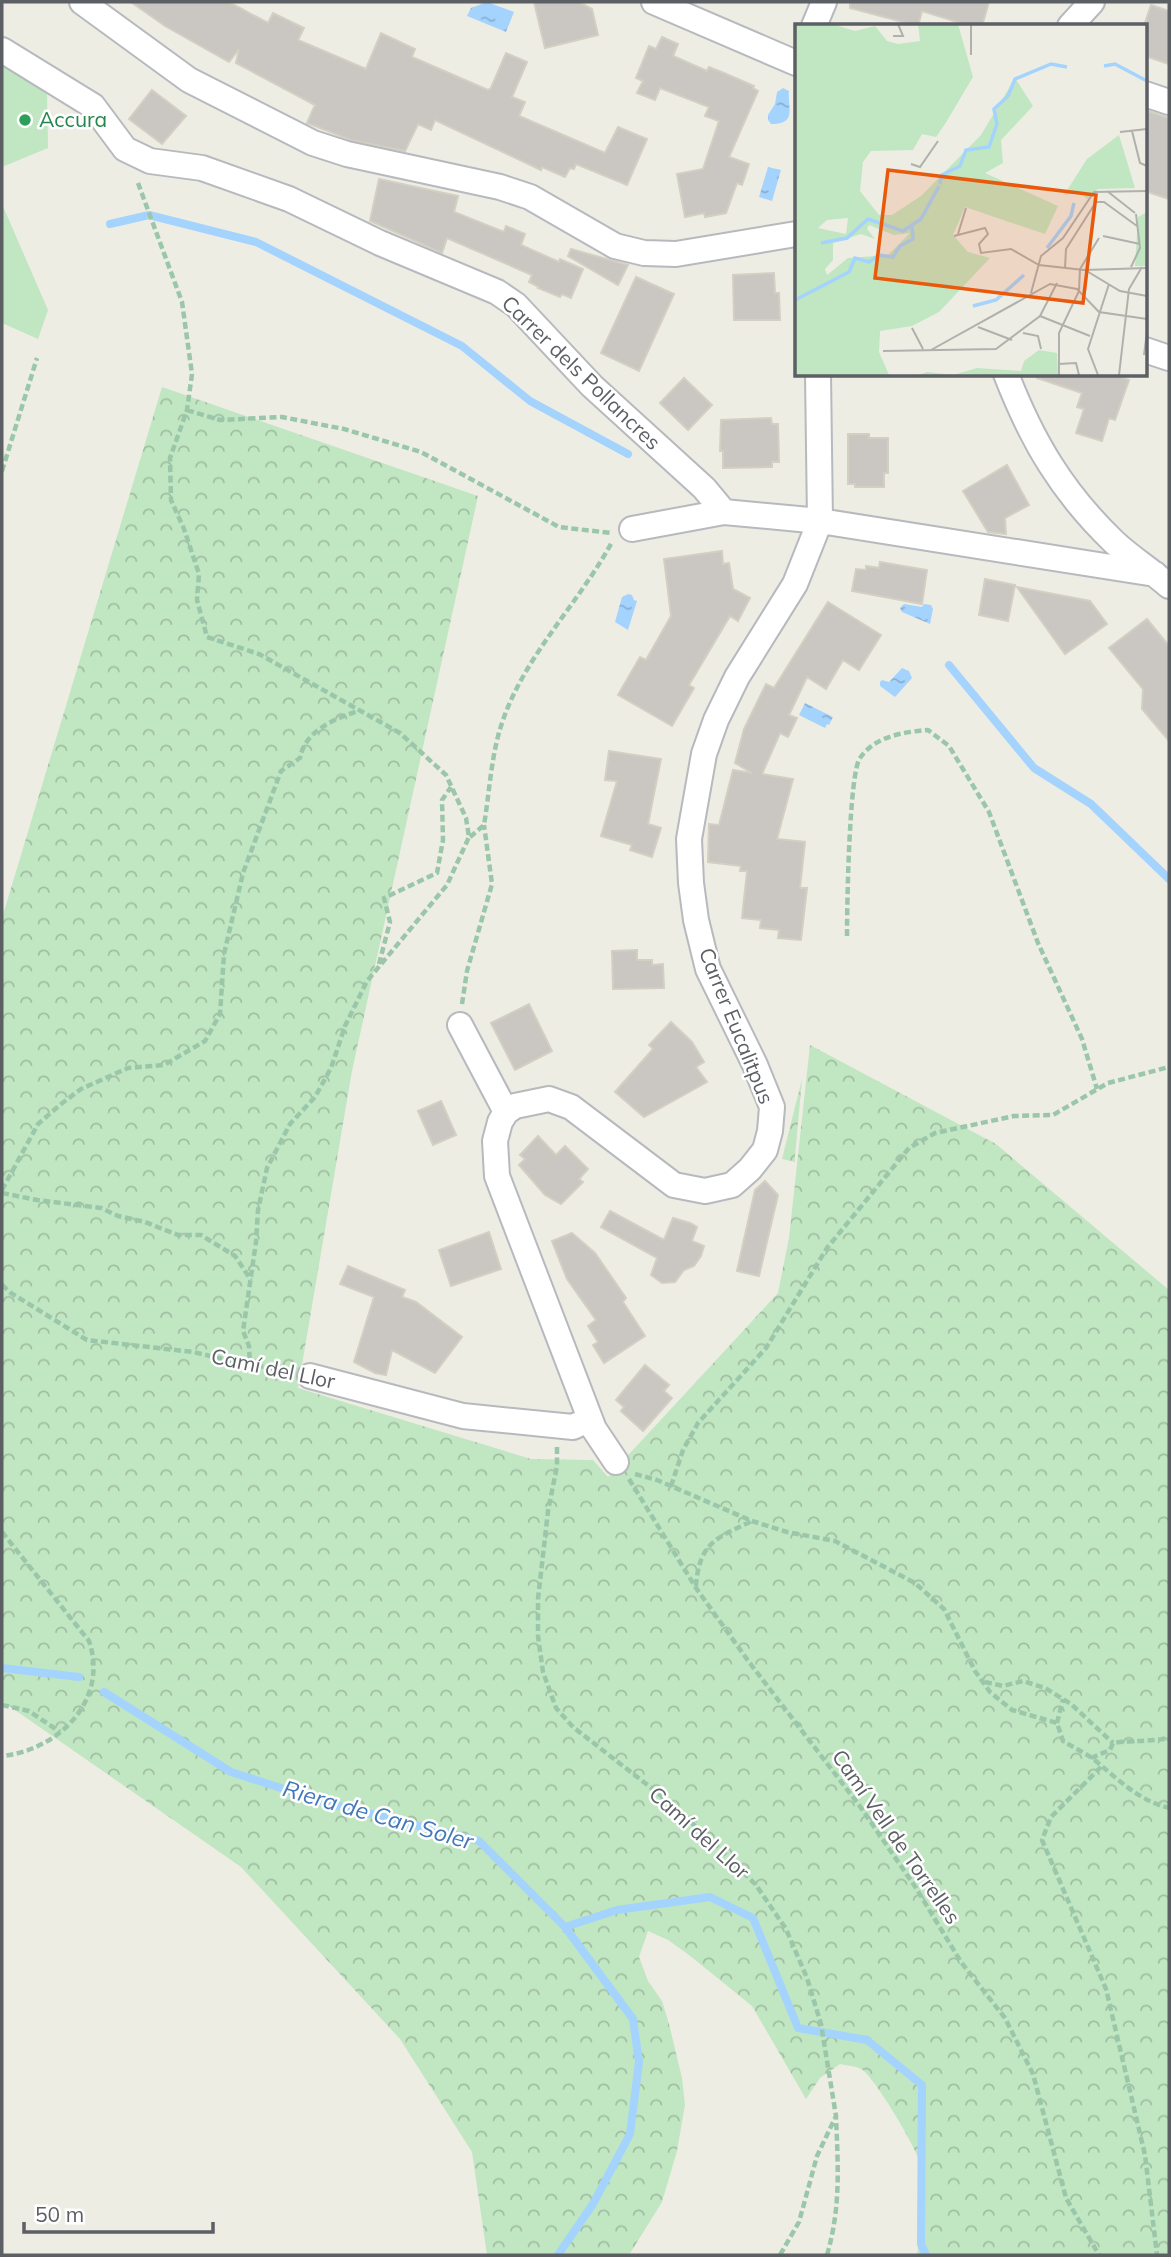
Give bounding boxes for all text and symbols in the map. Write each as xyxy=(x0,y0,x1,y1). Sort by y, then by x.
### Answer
inset map xyxy=(795,24,1146,376)
place label: Accura xyxy=(39,106,107,132)
marker: Accura xyxy=(17,112,33,128)
street label: Carrer dels Pollancres xyxy=(497,290,667,455)
street label: Carrer Eucalitpus xyxy=(694,944,780,1108)
street label: Camí del Llor xyxy=(209,1342,338,1394)
street label: Camí Vell de Torrelles xyxy=(827,1744,967,1929)
water label: Riera de Can Soler xyxy=(280,1773,478,1856)
street label: Camí del Llor xyxy=(644,1780,755,1884)
scale bar xyxy=(24,2190,214,2234)
text: 50 m xyxy=(35,2201,84,2227)

